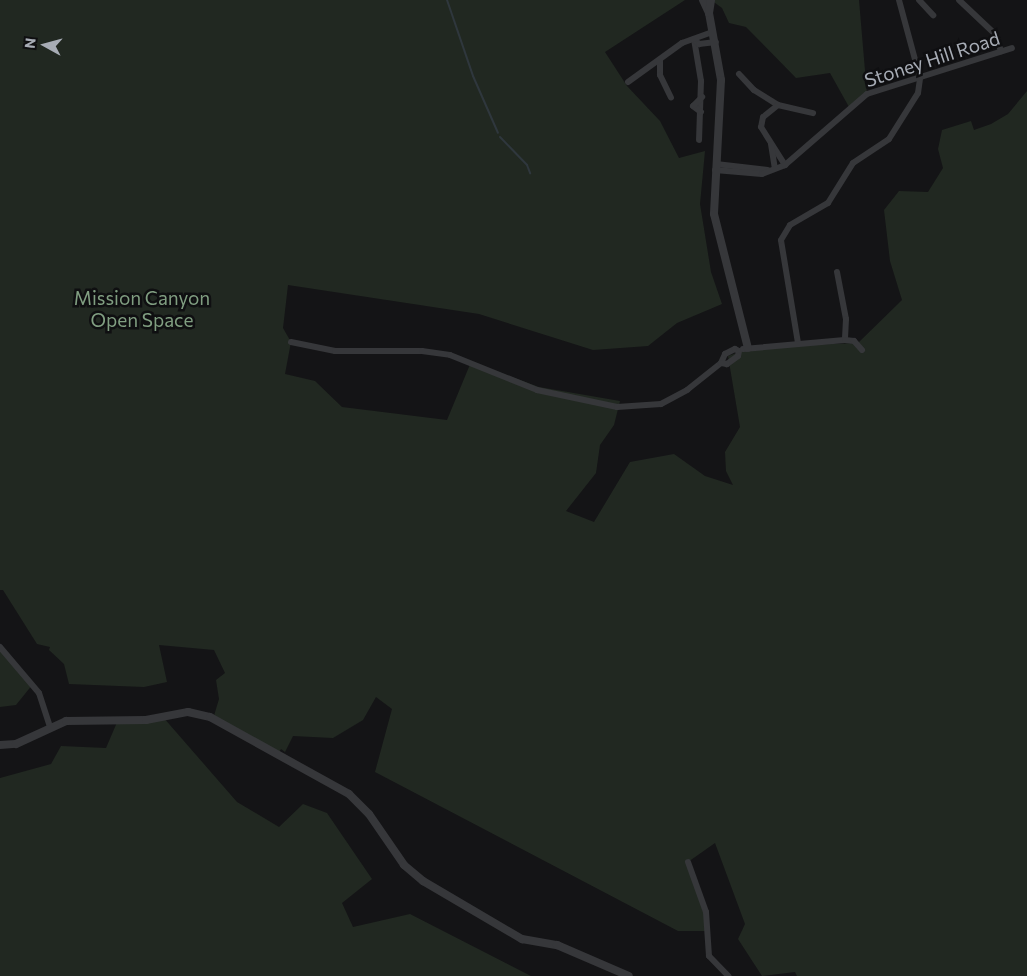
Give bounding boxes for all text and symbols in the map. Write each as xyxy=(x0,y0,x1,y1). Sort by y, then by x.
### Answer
north arrow xyxy=(20,20,70,70)
street label: Stoney Hill Road xyxy=(861,26,1003,92)
text: N xyxy=(21,37,39,49)
park label: Mission Canyon Open Space xyxy=(74,287,210,331)

